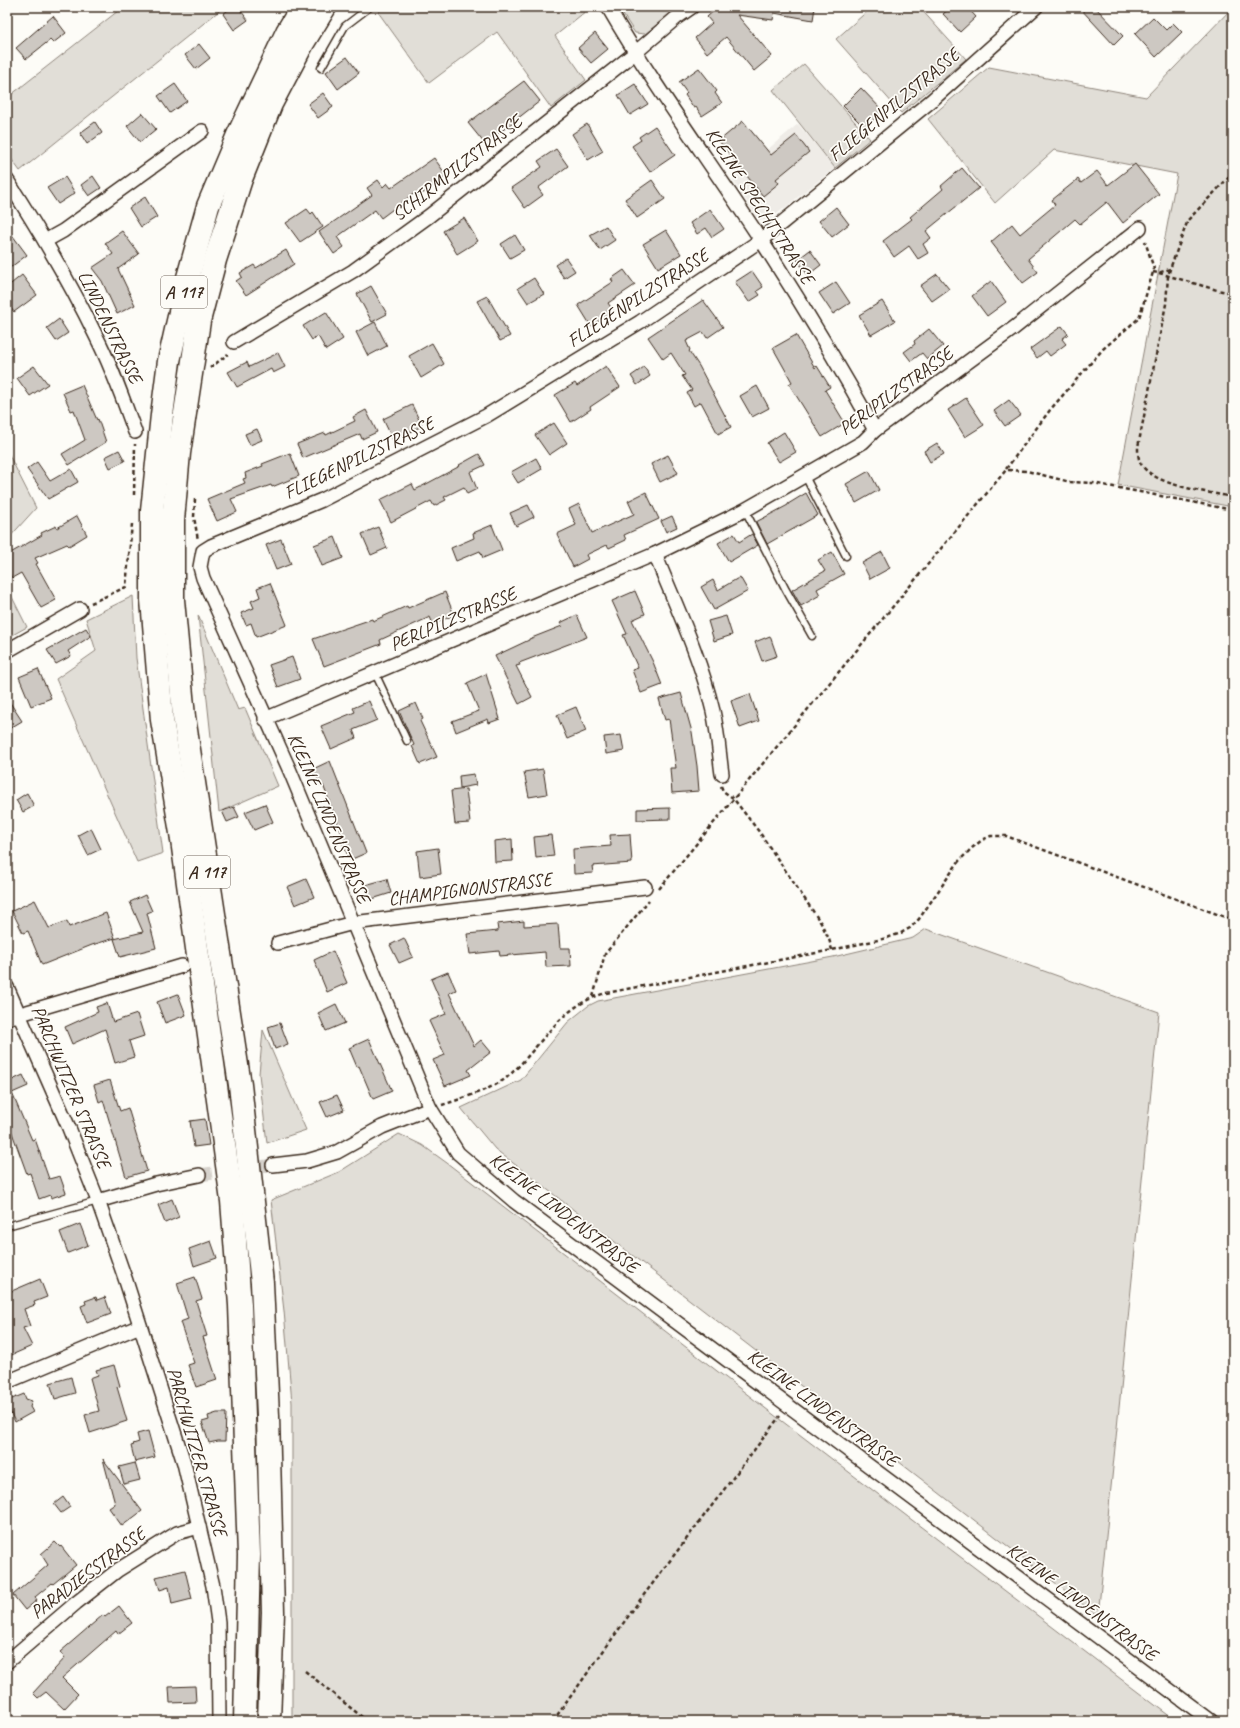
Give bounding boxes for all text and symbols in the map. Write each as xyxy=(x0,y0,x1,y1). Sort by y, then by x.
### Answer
street label: FLIEGENPILZSTRASSE xyxy=(823,41,967,167)
street label: SCHIRMPILZSTRASSE xyxy=(387,108,529,226)
street label: KLEINE SPECHTSTRASSE xyxy=(700,123,821,291)
street label: FLIEGENPILZSTRASSE xyxy=(563,242,716,353)
street label: LINDENSTRASSE xyxy=(72,267,149,390)
road number: A 117 xyxy=(161,276,207,308)
street label: PERLPILZSTRASSE xyxy=(834,340,960,440)
street label: FLIEGENPILZSTRASSE xyxy=(280,410,440,505)
street label: PERLPILZSTRASSE xyxy=(386,580,523,656)
street label: KLEINE LINDENSTRASSE xyxy=(282,729,377,909)
road number: A 117 xyxy=(184,856,230,888)
street label: CHAMPIGNONSTRASSE xyxy=(387,867,556,911)
street label: PARCHWITZER STRASSE xyxy=(26,1002,117,1174)
street label: KLEINE LINDENSTRASSE xyxy=(485,1147,646,1280)
street label: KLEINE LINDENSTRASSE xyxy=(743,1344,905,1474)
street label: PARCHWITZER STRASSE xyxy=(161,1365,233,1542)
street label: PARADIESSTRASSE xyxy=(26,1520,152,1624)
street label: KLEINE LINDENSTRASSE xyxy=(1002,1538,1164,1668)

